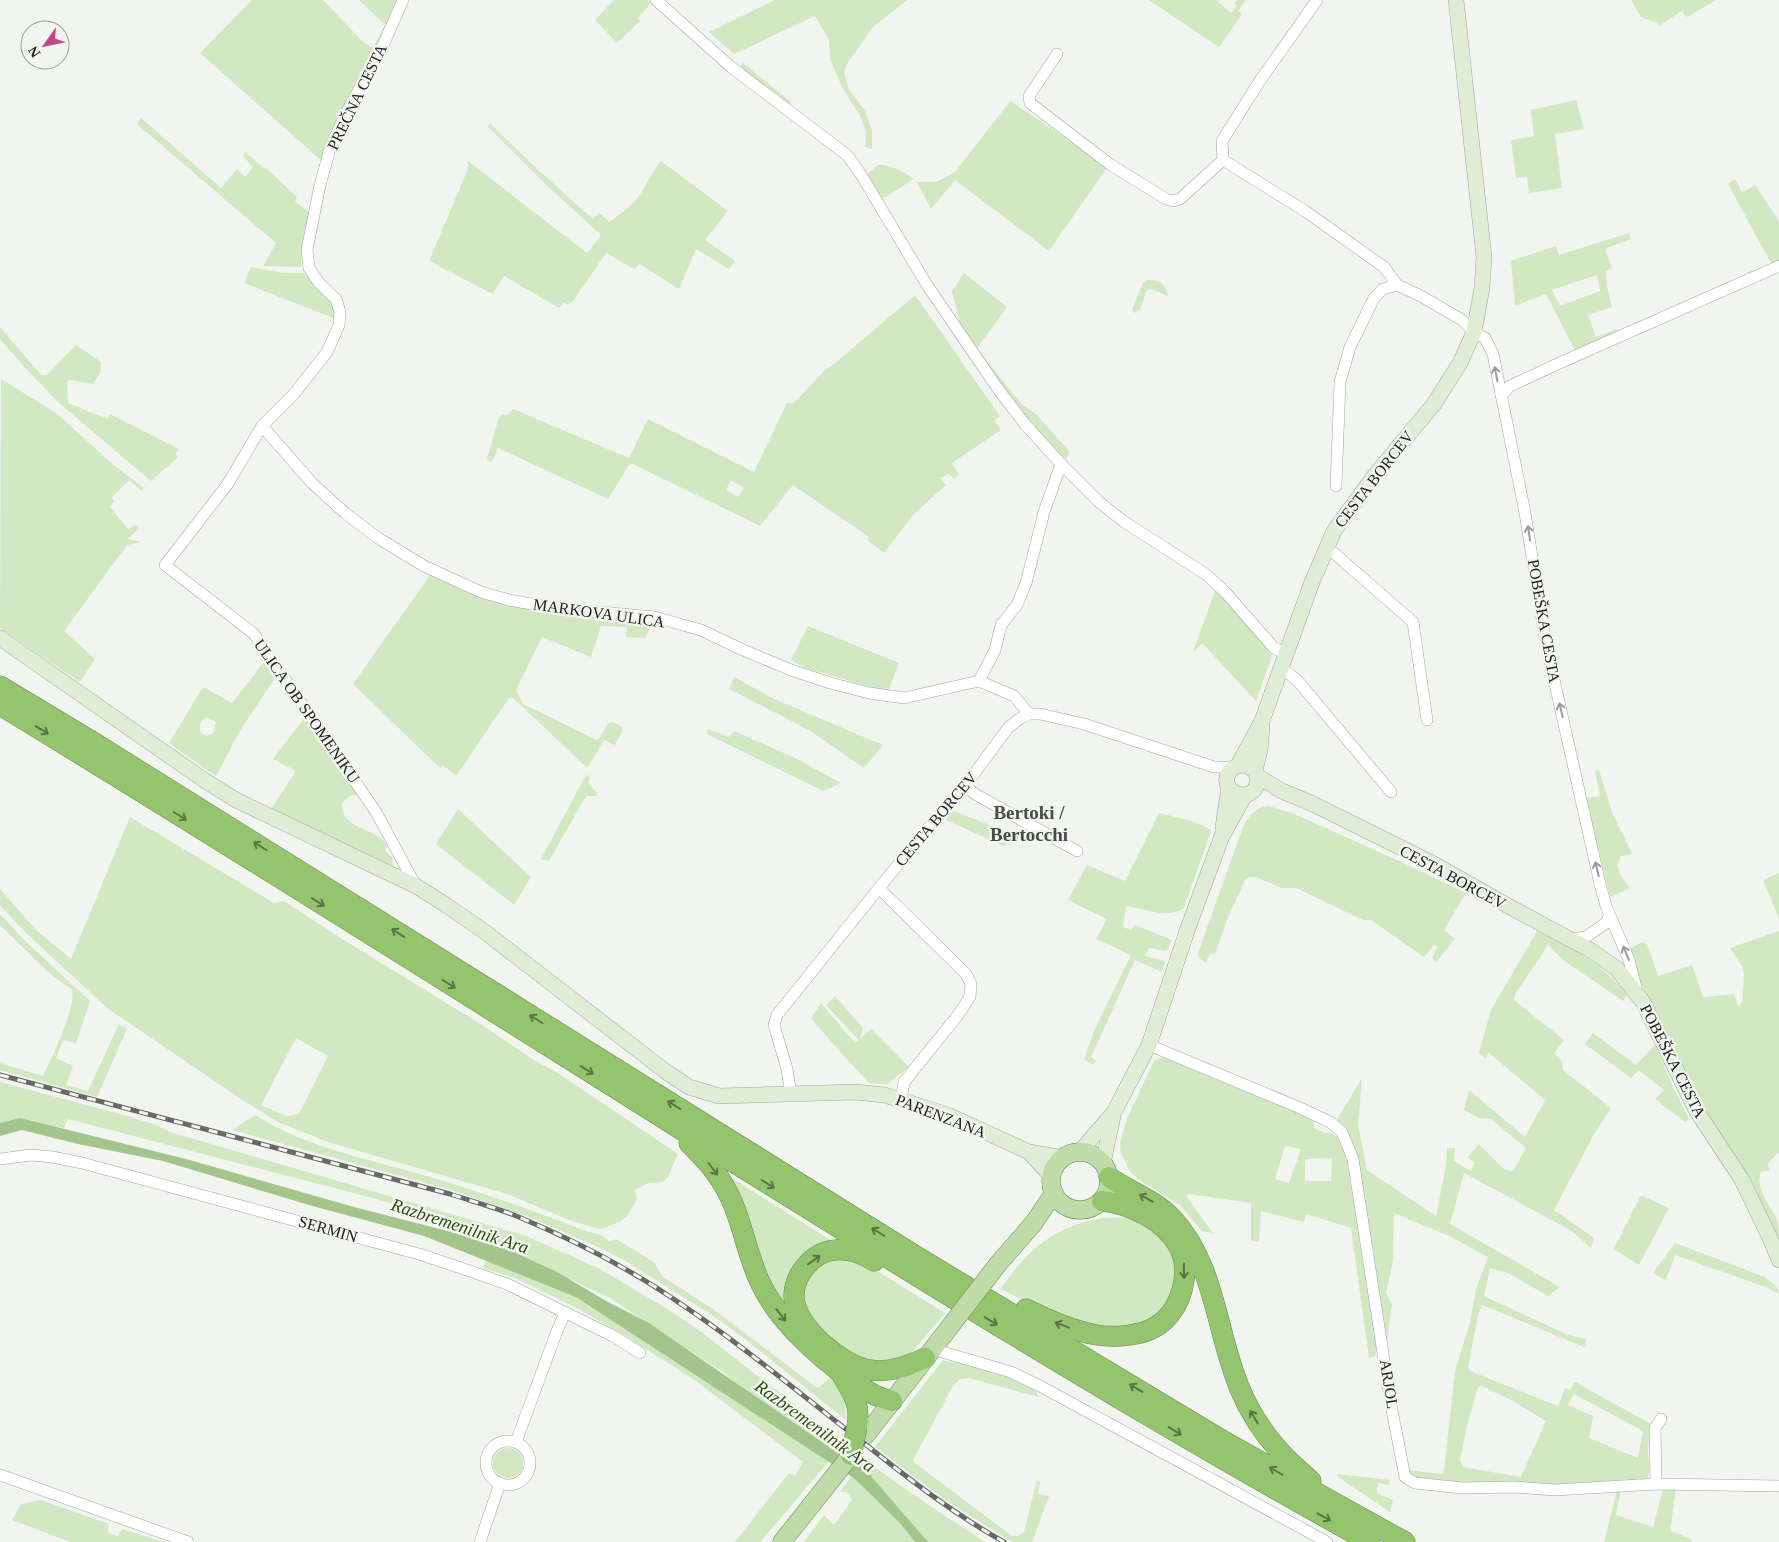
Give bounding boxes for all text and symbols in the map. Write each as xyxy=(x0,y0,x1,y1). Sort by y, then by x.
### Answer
north arrow xyxy=(20,20,70,70)
street label: PREČNA CESTA xyxy=(323,40,390,153)
text: N xyxy=(25,43,44,60)
one-way arrow xyxy=(1491,366,1501,382)
street label: CESTA BORCEV xyxy=(1331,427,1417,530)
one-way arrow xyxy=(1523,526,1533,542)
street label: POBEŠKA CESTA xyxy=(1525,558,1564,685)
street label: MARKOVA ULICA xyxy=(532,595,666,631)
street label: ULICA OB SPOMENIKU xyxy=(251,636,363,787)
one-way arrow xyxy=(1556,703,1565,719)
one-way arrow xyxy=(34,726,48,736)
street label: CESTA BORCEV xyxy=(892,768,981,869)
district label: Bertoki / Bertocchi xyxy=(990,802,1068,845)
one-way arrow xyxy=(172,811,186,821)
one-way arrow xyxy=(254,841,268,851)
street label: CESTA BORCEV xyxy=(1397,842,1509,912)
one-way arrow xyxy=(1591,861,1601,877)
one-way arrow xyxy=(310,897,324,907)
one-way arrow xyxy=(391,928,405,938)
one-way arrow xyxy=(1621,946,1630,961)
one-way arrow xyxy=(441,979,455,989)
street label: POBEŠKA CESTA xyxy=(1637,1001,1710,1121)
one-way arrow xyxy=(529,1014,543,1024)
one-way arrow xyxy=(579,1065,593,1075)
street label: PARENZANA xyxy=(893,1091,989,1141)
one-way arrow xyxy=(667,1100,681,1110)
one-way arrow xyxy=(707,1162,718,1175)
one-way arrow xyxy=(761,1179,775,1189)
one-way arrow xyxy=(1139,1192,1154,1202)
water label: Razbremenilnik Ara xyxy=(388,1194,531,1258)
street label: SERMIN xyxy=(297,1212,360,1246)
one-way arrow xyxy=(871,1227,885,1237)
one-way arrow xyxy=(807,1255,821,1265)
one-way arrow xyxy=(1179,1263,1189,1279)
one-way arrow xyxy=(775,1309,786,1322)
one-way arrow xyxy=(983,1317,997,1327)
one-way arrow xyxy=(1054,1320,1070,1329)
street label: ARJOL xyxy=(1377,1358,1401,1410)
water label: Razbremenilnik Ara xyxy=(750,1375,879,1476)
one-way arrow xyxy=(1130,1383,1144,1393)
one-way arrow xyxy=(1248,1410,1258,1424)
one-way arrow xyxy=(1168,1426,1183,1436)
one-way arrow xyxy=(1270,1465,1284,1475)
one-way arrow xyxy=(1316,1513,1331,1522)

